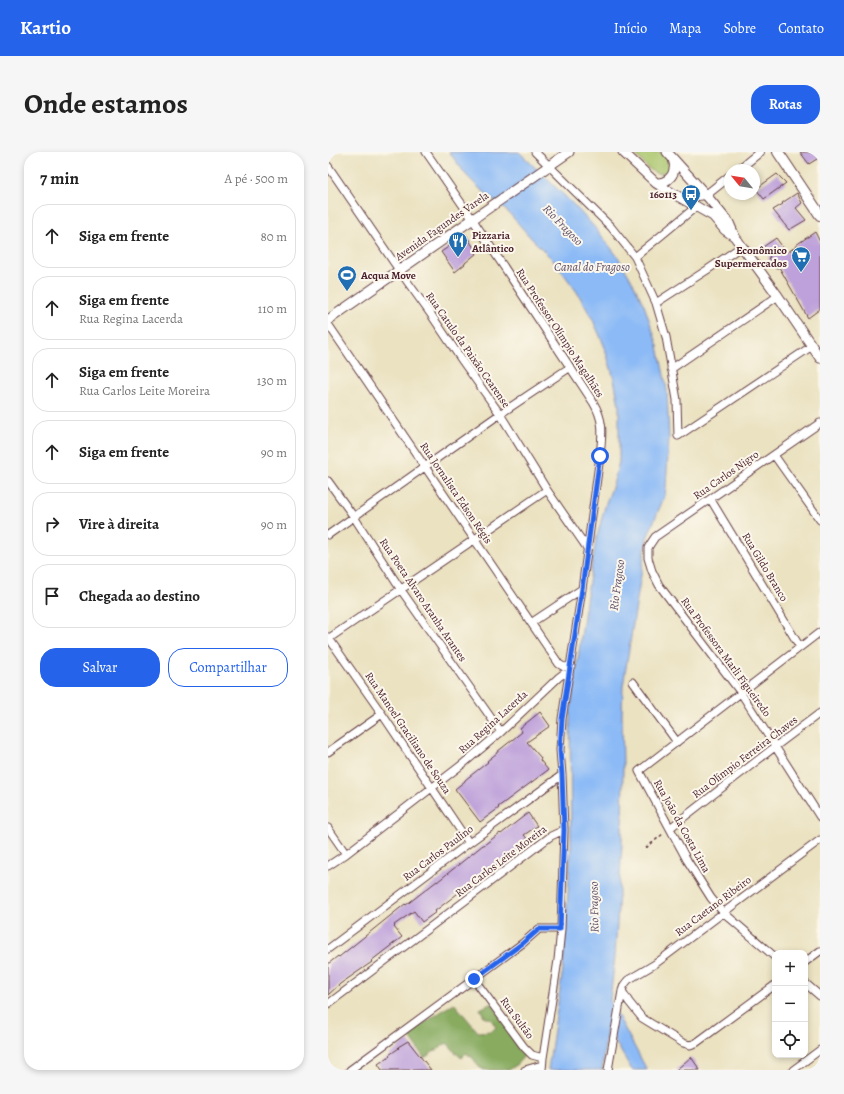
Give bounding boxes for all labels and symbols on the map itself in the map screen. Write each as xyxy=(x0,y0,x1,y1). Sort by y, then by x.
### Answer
north arrow xyxy=(724,164,760,200)
bus stop icon: 160113 xyxy=(680,183,702,211)
street label: Avenida Fagundes Varela xyxy=(391,187,493,265)
place label: 160113 xyxy=(650,187,677,202)
water label: Rio Fragoso xyxy=(539,201,587,249)
place label: Pizzaria Atlântico xyxy=(471,228,514,256)
restaurant icon: Pizzaria Atlântico xyxy=(447,230,469,258)
place label: Econômico Supermercados xyxy=(715,243,788,271)
supermarket icon: Econômico Supermercados xyxy=(790,245,812,273)
water label: Canal do Fragoso xyxy=(554,259,630,275)
sports icon: Acqua Move xyxy=(336,264,358,292)
street label: Rua Professor Olímpio Magalhães xyxy=(513,265,607,401)
place label: Acqua Move xyxy=(360,268,416,283)
street label: Rua Catulo da Paixão Cearense xyxy=(422,289,514,411)
street label: Rua Jornalista Edson Régis xyxy=(416,439,496,547)
route start xyxy=(591,447,609,465)
street label: Rua Carlos Nigro xyxy=(690,447,762,503)
street label: Rua Gildo Branco xyxy=(739,530,792,605)
street label: Rua Poeta Alvaro Aranha Arantes xyxy=(376,535,470,665)
water label: Rio Fragoso xyxy=(606,558,629,612)
street label: Rua Professora Marli Figueiredo xyxy=(678,594,775,720)
street label: Rua Manoel Graciliano de Souza xyxy=(361,669,455,798)
street label: Rua Regina Lacerda xyxy=(455,686,531,757)
street label: Rua Olímpio Ferreira Chaves xyxy=(689,712,801,802)
street label: Rua João da Costa Lima xyxy=(650,777,714,876)
street label: Rua Carlos Paulino xyxy=(400,821,477,885)
street label: Rua Carlos Leite Moreira xyxy=(452,821,550,900)
street label: Rua Caetano Ribeiro xyxy=(672,872,755,940)
water label: Rio Fragoso xyxy=(586,881,602,933)
route end xyxy=(465,970,483,988)
street label: Rua Sultão xyxy=(497,994,538,1042)

